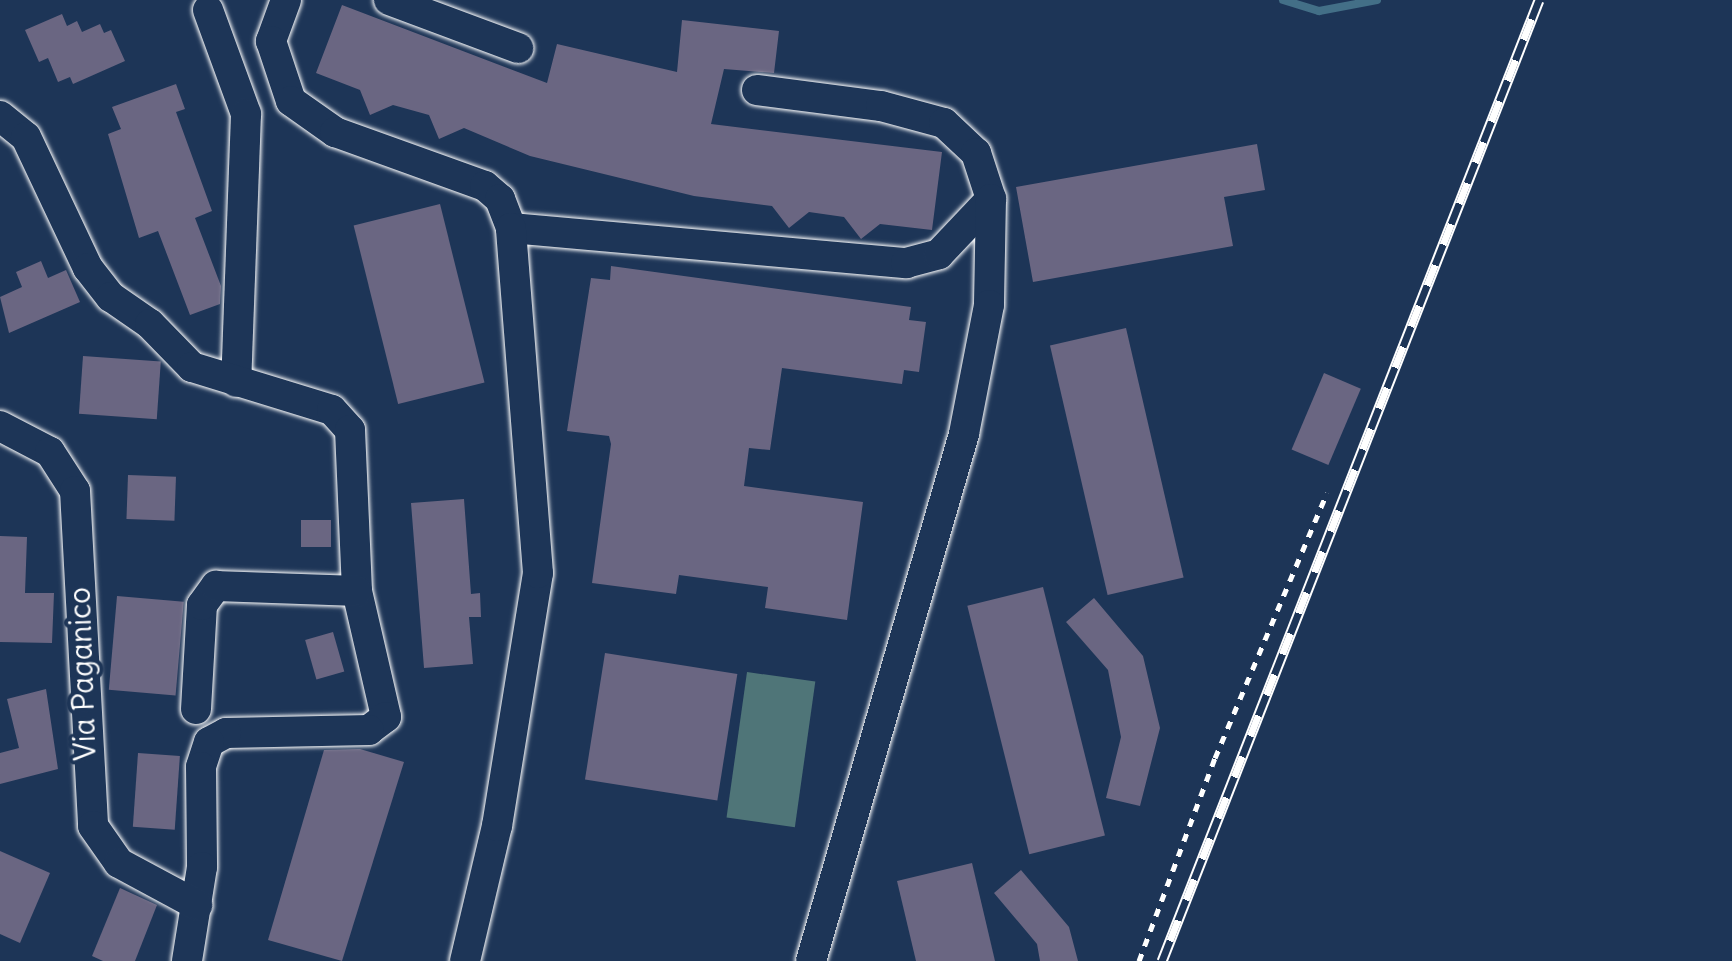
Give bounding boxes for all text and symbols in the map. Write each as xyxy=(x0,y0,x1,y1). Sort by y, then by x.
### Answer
street label: Via Paganico xyxy=(61,586,103,762)

